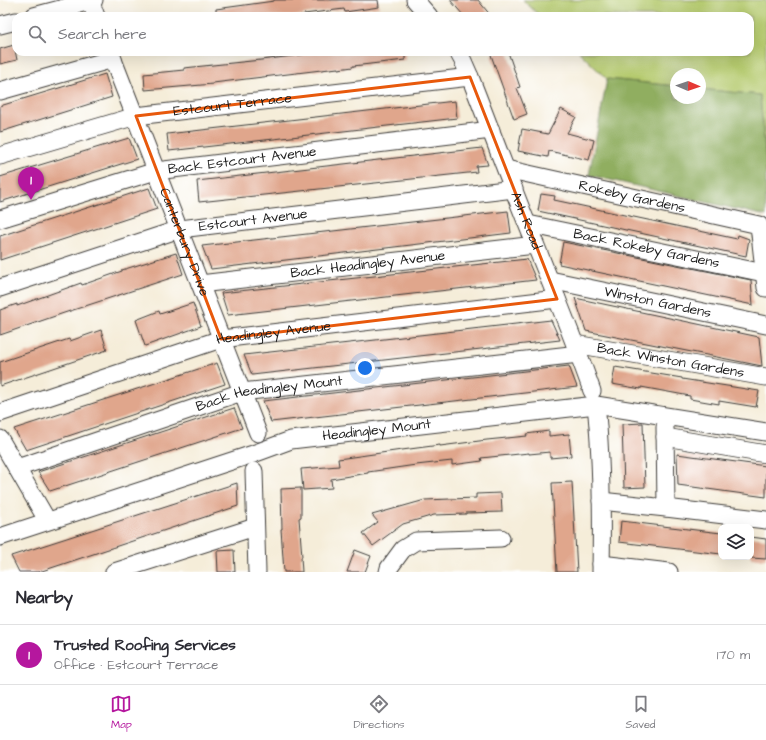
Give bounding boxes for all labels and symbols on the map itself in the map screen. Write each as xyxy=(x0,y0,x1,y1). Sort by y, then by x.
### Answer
north arrow xyxy=(670,68,706,104)
street label: Estcourt Terrace xyxy=(172,88,293,122)
street label: Back Estcourt Avenue xyxy=(167,141,318,179)
pin: 1 xyxy=(18,167,44,200)
street label: Rokeby Gardens xyxy=(577,175,687,218)
street label: Canterbury Drive xyxy=(154,185,214,300)
street label: Ash Road xyxy=(505,189,546,253)
street label: Estcourt Avenue xyxy=(198,204,309,237)
street label: Back Rokeby Gardens xyxy=(572,224,721,274)
street label: Back Headingley Avenue xyxy=(290,245,447,283)
street label: Winston Gardens xyxy=(602,282,713,323)
street label: Headingley Avenue xyxy=(213,316,332,350)
street label: Back Winston Gardens xyxy=(595,338,746,383)
your location xyxy=(355,358,375,378)
street label: Back Headingley Mount xyxy=(193,371,344,417)
street label: Headingley Mount xyxy=(321,414,432,446)

